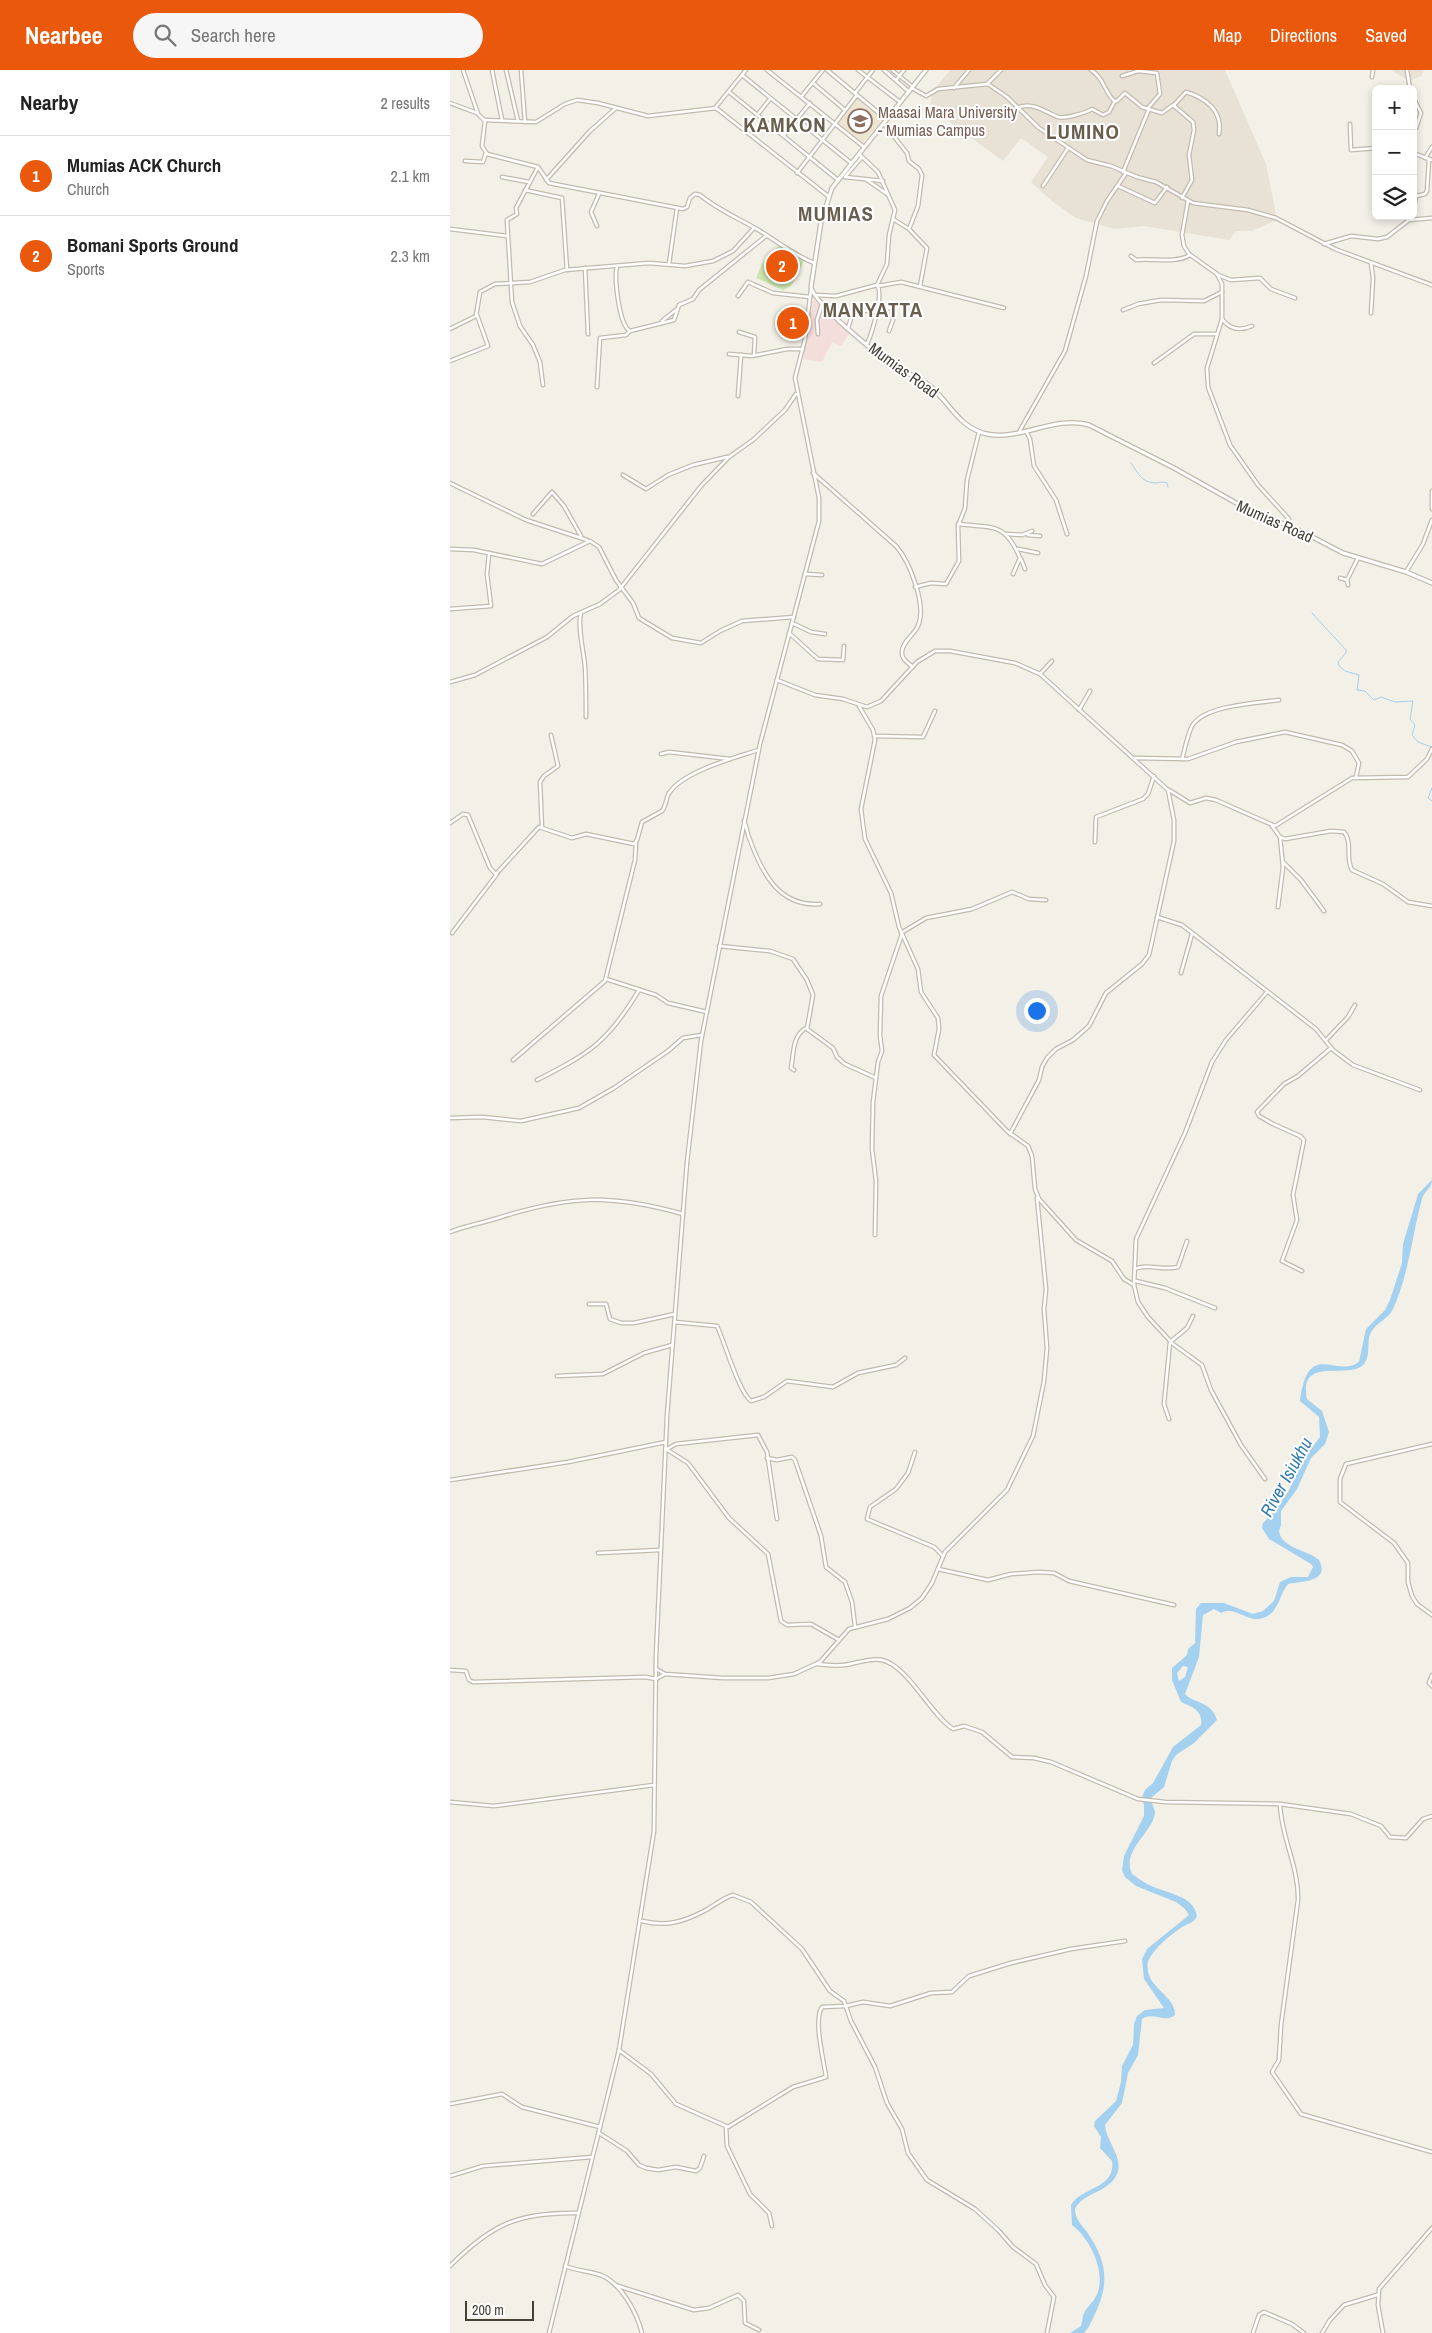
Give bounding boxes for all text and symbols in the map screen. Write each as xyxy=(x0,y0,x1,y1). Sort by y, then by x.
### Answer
search box xyxy=(133,13,483,58)
text: Nearbee xyxy=(25,19,103,51)
icon: search xyxy=(151,21,179,49)
text: Search here xyxy=(191,22,276,48)
text: Map xyxy=(1213,23,1242,48)
text: Directions xyxy=(1270,23,1337,48)
text: Saved xyxy=(1365,23,1407,48)
map controls xyxy=(1372,85,1417,220)
button: + xyxy=(1372,85,1417,130)
text: Nearby xyxy=(20,88,78,117)
text: 2 results xyxy=(380,92,430,114)
place label: Maasai Mara University - Mumias Campus xyxy=(878,101,1018,141)
school or university icon: Maasai Mara University - Mumias Campus xyxy=(847,108,873,134)
district label: KAMKON xyxy=(743,110,827,139)
district label: LUMINO xyxy=(1046,117,1120,146)
button: − xyxy=(1372,130,1417,175)
text: Mumias ACK Church xyxy=(67,152,221,178)
text: 1 xyxy=(32,165,40,187)
text: 2.1 km xyxy=(391,165,430,187)
button: layers xyxy=(1372,175,1417,220)
text: Church xyxy=(67,178,109,200)
district label: MUMIAS xyxy=(798,199,874,228)
text: Bomani Sports Ground xyxy=(67,232,238,258)
text: 2 xyxy=(32,245,40,267)
text: 2.3 km xyxy=(391,245,430,267)
pin: 2 xyxy=(766,247,798,285)
text: Sports xyxy=(67,258,105,280)
district label: MANYATTA xyxy=(823,295,923,324)
pin: 1 xyxy=(777,304,809,342)
street label: Mumias Road xyxy=(864,337,944,403)
street label: Mumias Road xyxy=(1233,494,1317,548)
your location xyxy=(1024,998,1050,1024)
water label: River Isiukhu xyxy=(1254,1433,1318,1521)
scale bar xyxy=(465,2298,534,2321)
text: 200 m xyxy=(472,2301,504,2319)

